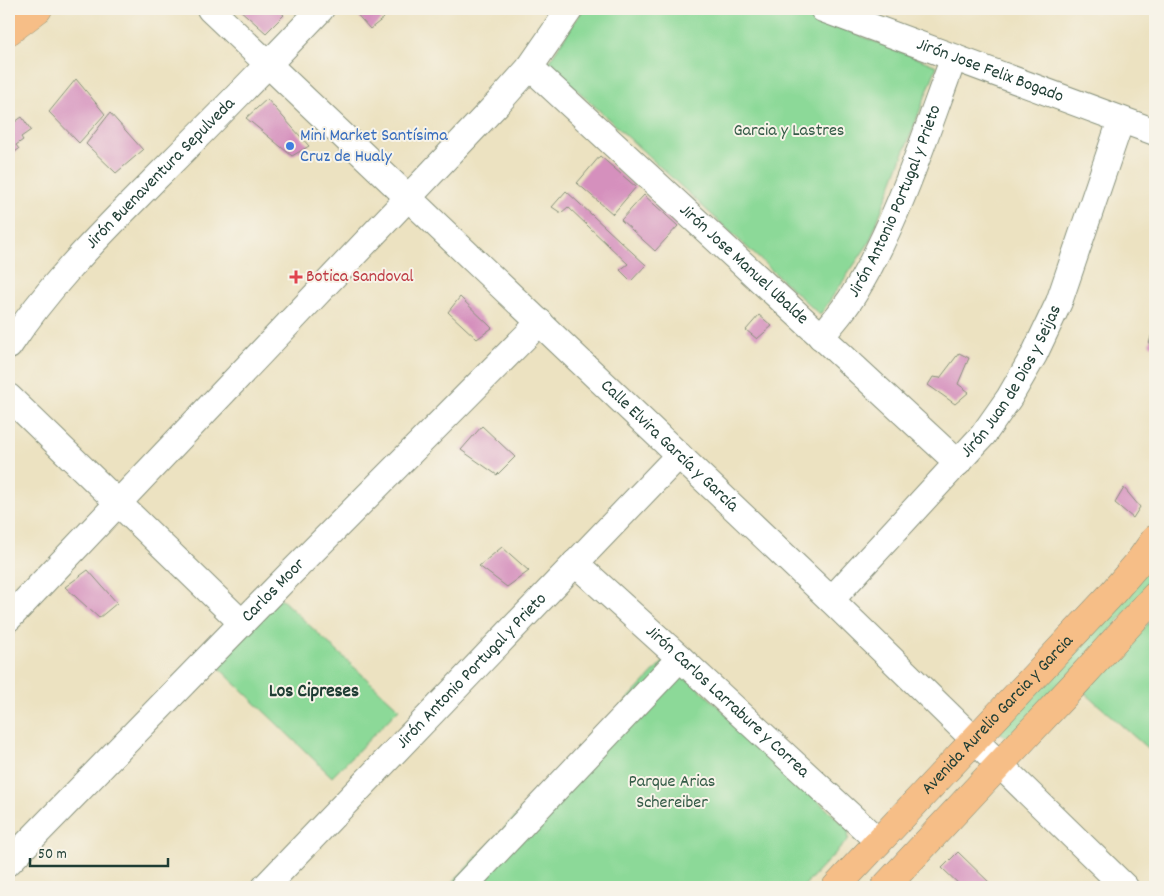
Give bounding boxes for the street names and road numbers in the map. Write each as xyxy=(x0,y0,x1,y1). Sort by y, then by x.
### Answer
street label: Jirón Jose Felix Bogado xyxy=(913,32,1067,109)
street label: Jirón Buenaventura Sepulveda xyxy=(80,92,242,255)
street label: Jirón Antonio Portugal y Prieto xyxy=(842,102,948,302)
street label: Jirón Jose Manuel Ubalde xyxy=(673,198,814,331)
street label: Jirón Juan de Dios y Seijas xyxy=(955,301,1068,464)
street label: Calle Elvira García y García xyxy=(595,374,744,518)
street label: Carlos Moor xyxy=(236,553,311,629)
street label: Jirón Antonio Portugal y Prieto xyxy=(391,587,553,755)
street label: Jirón Carlos Larrabure y Correa xyxy=(640,620,815,784)
street label: Avenida Aurelio Garcia y Garcia xyxy=(916,629,1080,801)

